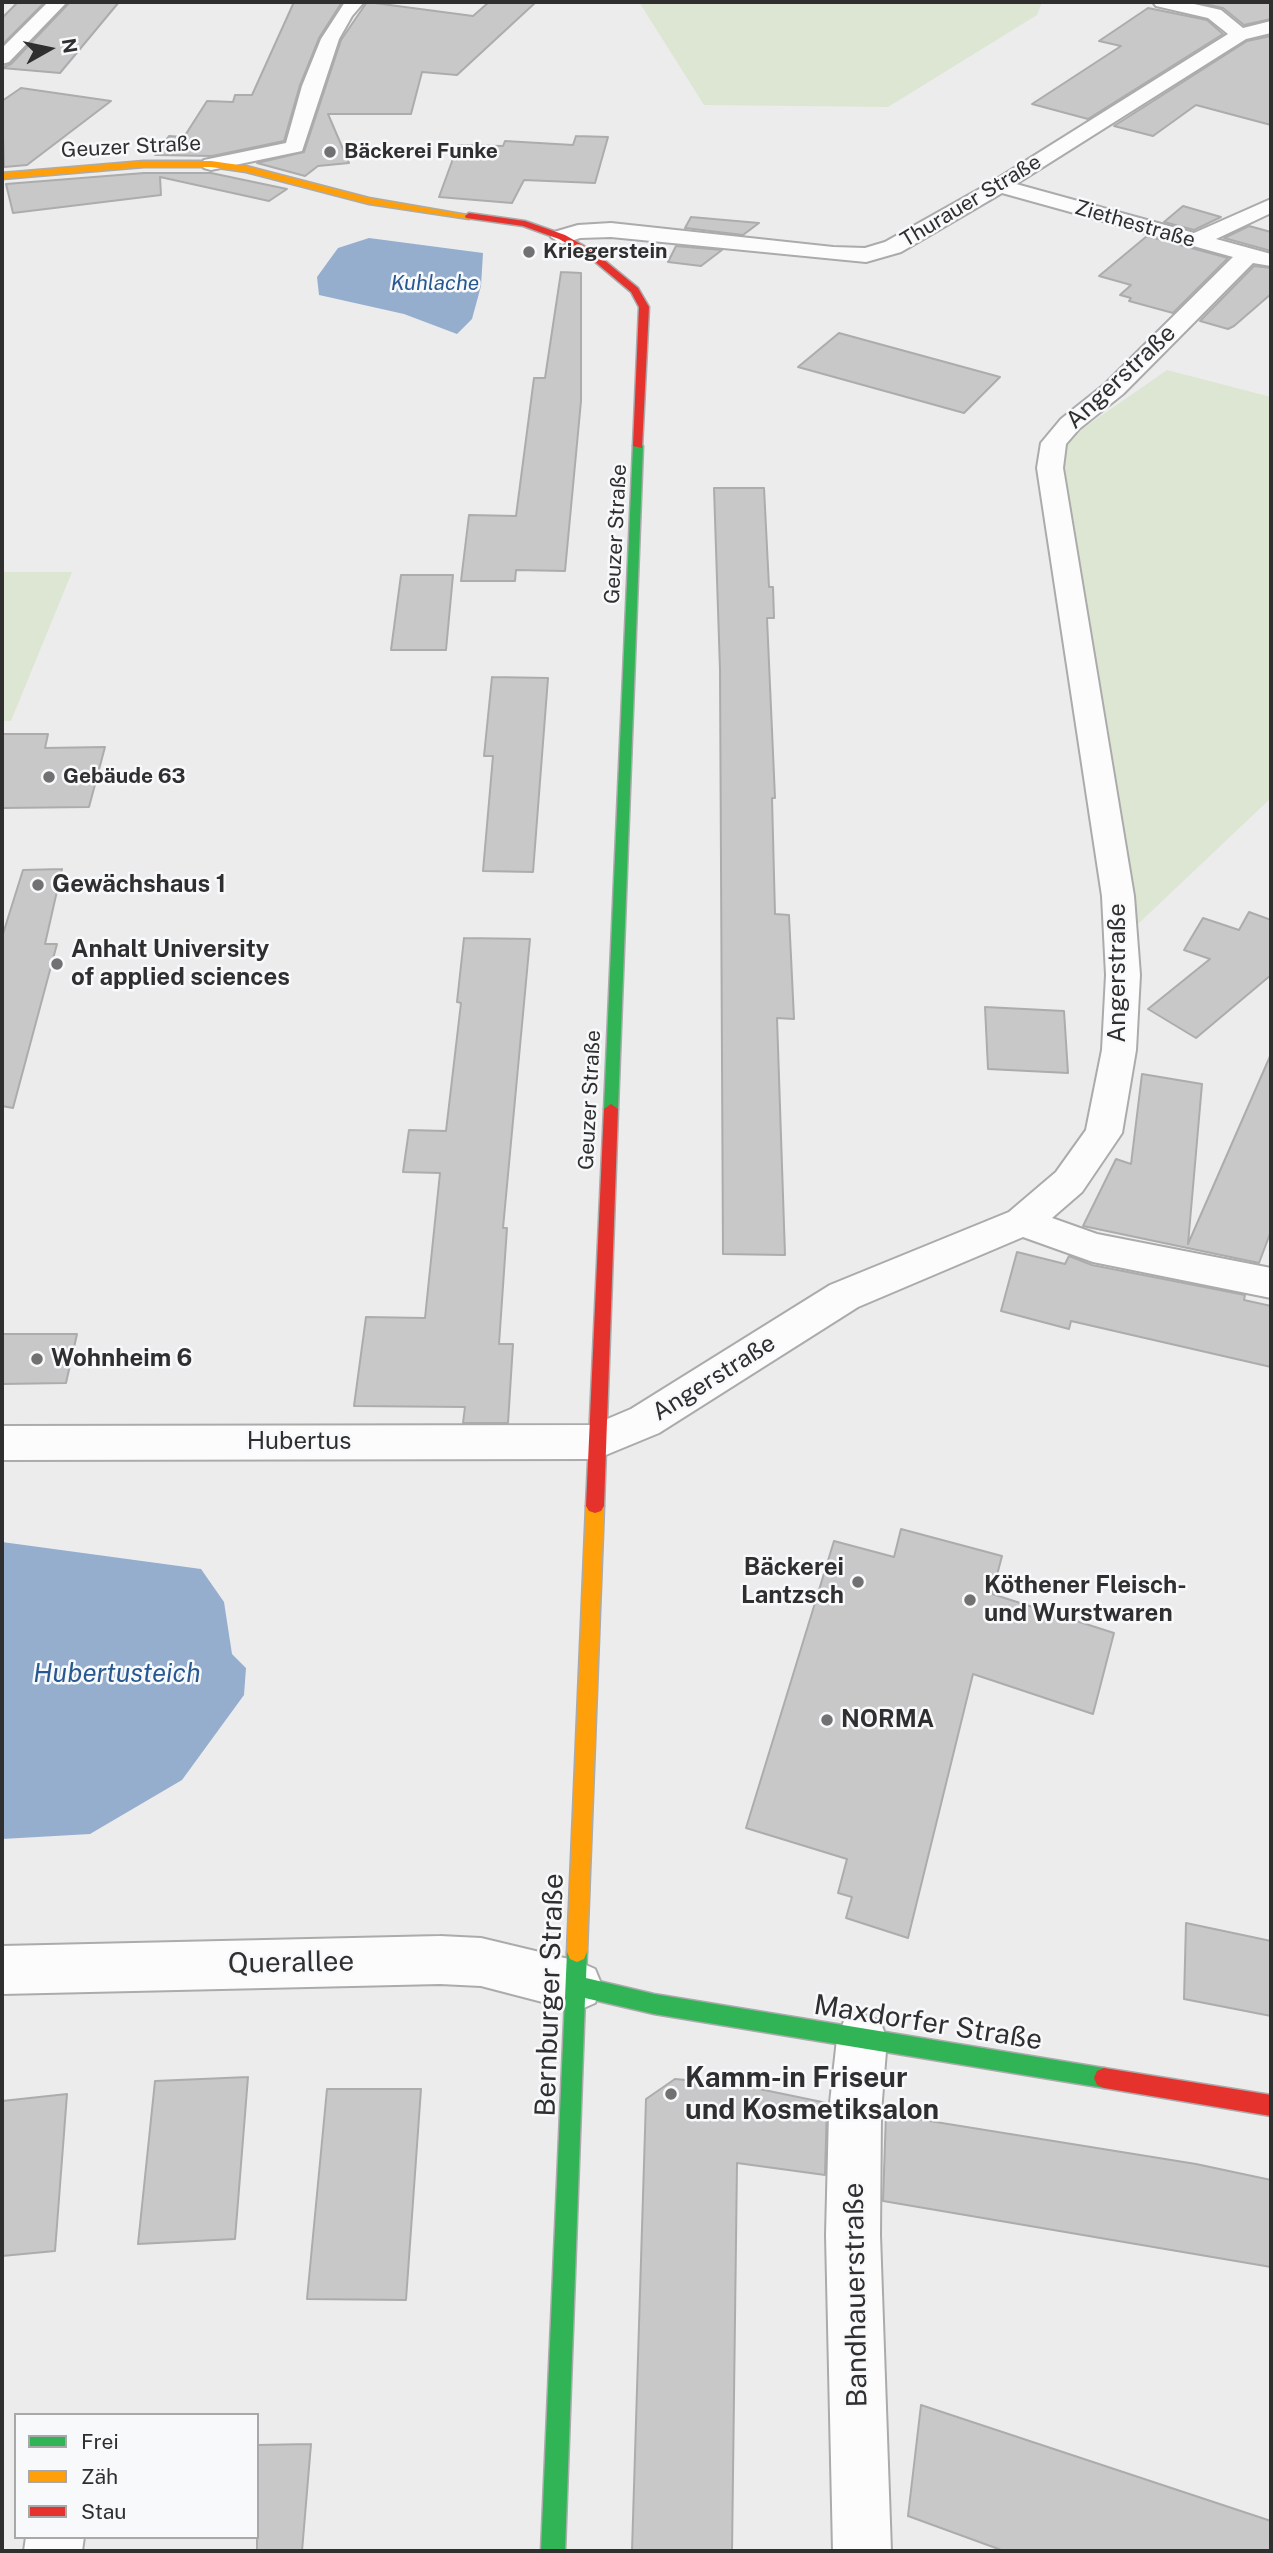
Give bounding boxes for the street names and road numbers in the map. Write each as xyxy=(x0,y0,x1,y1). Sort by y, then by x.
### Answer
street label: Geuzer Straße xyxy=(60,131,202,163)
street label: Thurauer Straße xyxy=(896,149,1046,253)
street label: Ziethestraße xyxy=(1072,195,1198,253)
street label: Angerstraße xyxy=(1060,319,1182,435)
street label: Geuzer Straße xyxy=(600,463,632,605)
street label: Angerstraße xyxy=(1104,903,1132,1043)
street label: Geuzer Straße xyxy=(574,1029,606,1171)
street label: Angerstraße xyxy=(647,1329,781,1427)
street label: Hubertus xyxy=(247,1428,351,1456)
street label: Bernburger Straße xyxy=(529,1873,571,2117)
street label: Querallee xyxy=(227,1945,355,1981)
street label: Maxdorfer Straße xyxy=(811,1988,1045,2058)
street label: Bandhauerstraße xyxy=(837,2182,875,2408)

